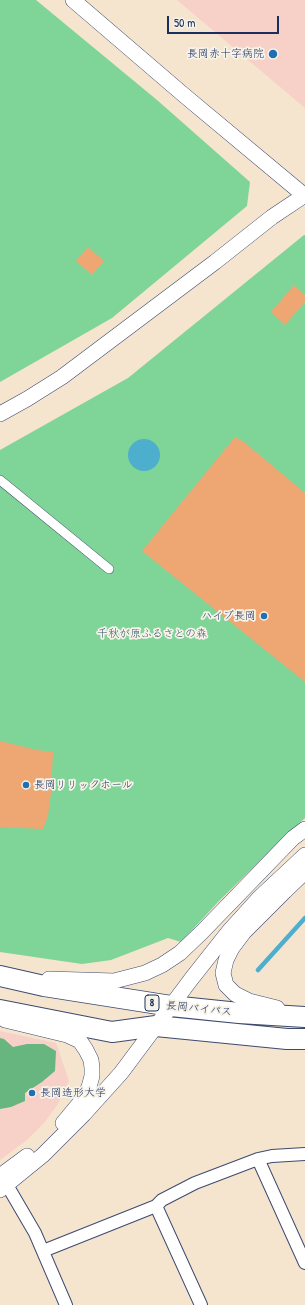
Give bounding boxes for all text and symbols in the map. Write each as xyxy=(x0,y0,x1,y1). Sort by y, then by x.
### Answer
scale bar xyxy=(169,8,281,34)
text: 50 m xyxy=(174,14,195,31)
place label: 長岡赤十字病院 xyxy=(187,47,264,61)
marker: 長岡赤十字病院 xyxy=(267,48,279,60)
place label: ハイブ長岡 xyxy=(201,609,256,623)
marker: ハイブ長岡 xyxy=(259,611,269,621)
park label: 千秋が原ふるさとの森 xyxy=(97,627,207,641)
place label: 長岡リリックホール xyxy=(34,778,133,792)
marker: 長岡リリックホール xyxy=(21,780,31,790)
road number: 8 xyxy=(145,995,159,1011)
street label: 長岡バイパス xyxy=(165,999,233,1019)
place label: 長岡造形大学 xyxy=(40,1086,106,1100)
marker: 長岡造形大学 xyxy=(27,1088,37,1098)

